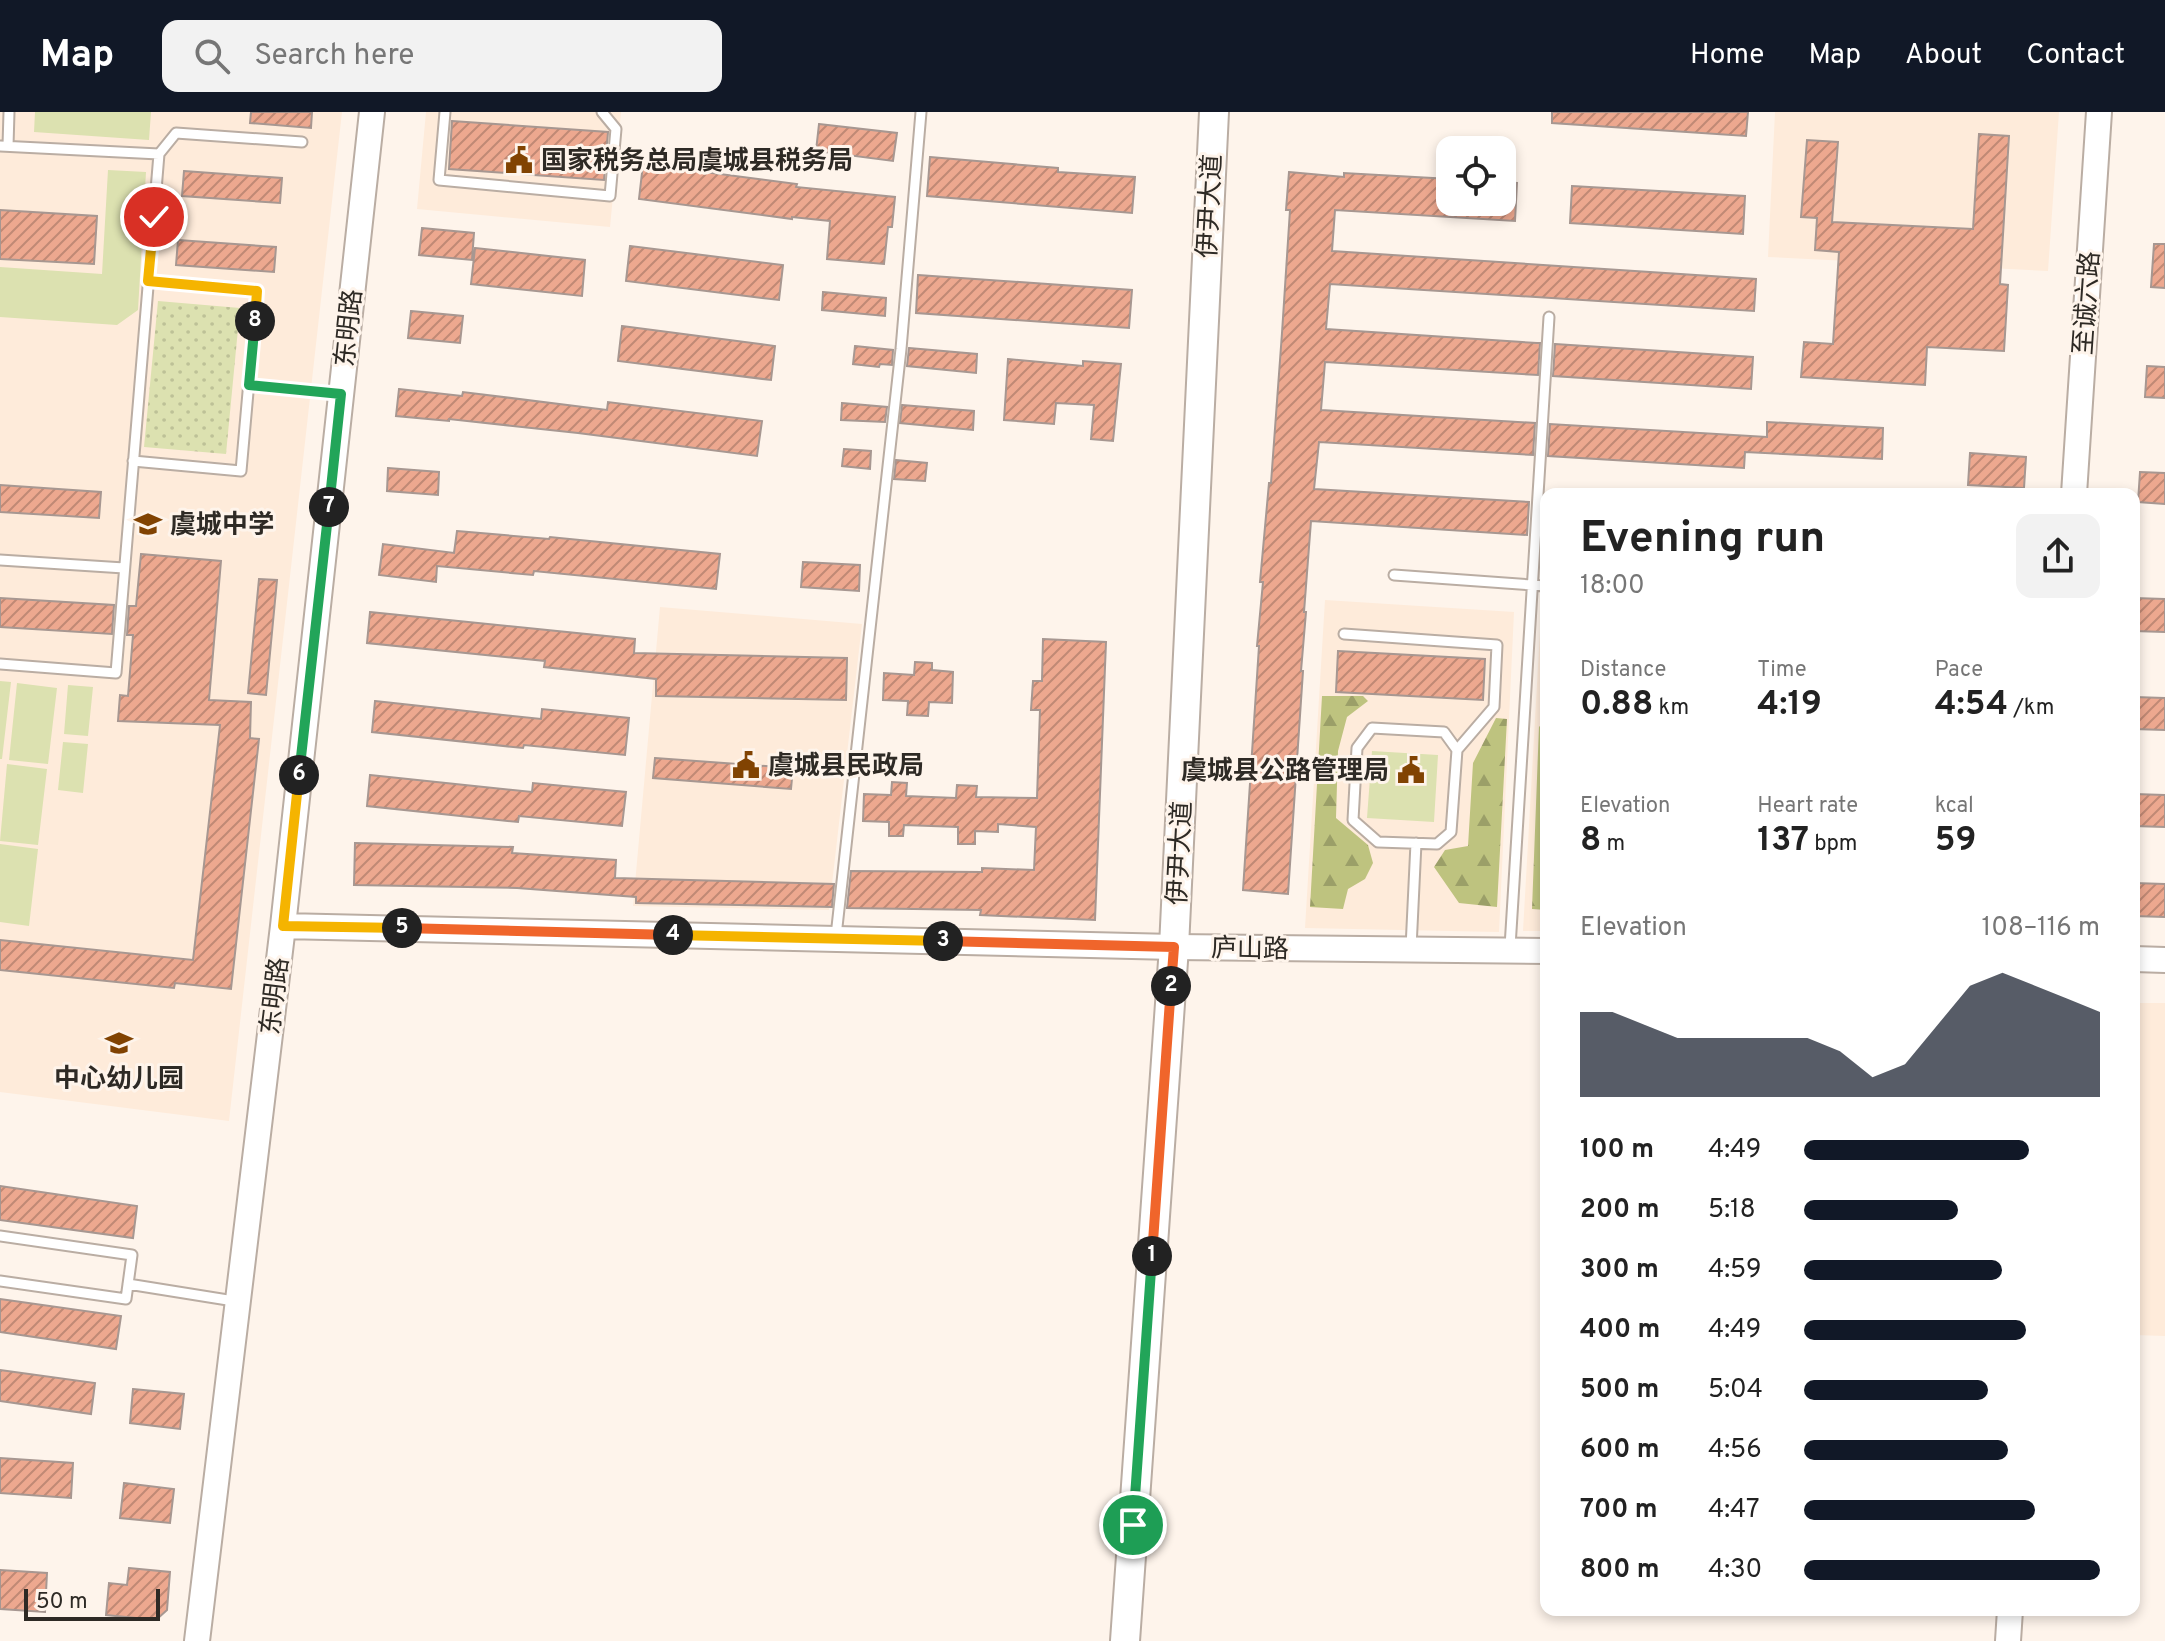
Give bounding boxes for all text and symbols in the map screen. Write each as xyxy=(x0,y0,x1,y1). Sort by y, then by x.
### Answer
search box xyxy=(162,20,722,92)
text: Map xyxy=(40,32,114,81)
icon: search xyxy=(190,34,234,78)
text: Search here xyxy=(254,38,414,75)
text: Home xyxy=(1690,38,1764,74)
text: Map xyxy=(1808,38,1861,74)
text: About xyxy=(1905,38,1982,74)
text: Contact xyxy=(2026,38,2125,74)
map controls xyxy=(1436,136,1516,216)
button: locate xyxy=(1436,136,1516,216)
public building icon: 国家税务总局虞城县税务局 xyxy=(504,145,534,175)
place label: 国家税务总局虞城县税务局 xyxy=(541,146,853,179)
street label: 伊尹大道 xyxy=(1192,153,1231,259)
pin xyxy=(120,183,188,251)
icon: check xyxy=(132,195,176,239)
street label: 至诚六路 xyxy=(2068,250,2109,356)
street label: 东明路 xyxy=(330,288,371,369)
pin: 8 xyxy=(235,301,275,341)
text: 8 xyxy=(248,307,262,334)
pin: 7 xyxy=(309,487,349,527)
text: 7 xyxy=(323,493,335,520)
school or university icon: 虞城中学 xyxy=(133,509,163,539)
place label: 虞城中学 xyxy=(170,510,274,543)
text: Evening run xyxy=(1580,512,1825,568)
button: share xyxy=(2016,514,2100,598)
text: 18:00 xyxy=(1580,570,1645,603)
text: Distance xyxy=(1580,657,1666,684)
text: Time xyxy=(1757,657,1807,684)
text: Pace xyxy=(1935,657,1983,684)
text: 0.88 xyxy=(1580,684,1653,727)
text: 4:19 xyxy=(1757,684,1822,727)
text: 4:54 xyxy=(1935,684,2008,727)
text: km xyxy=(1653,695,1689,722)
text: /km xyxy=(2008,695,2054,722)
public building icon: 虞城县民政局 xyxy=(731,750,761,780)
place label: 虞城县民政局 xyxy=(768,751,924,784)
pin: 6 xyxy=(279,755,319,795)
public building icon: 虞城县公路管理局 xyxy=(1396,755,1426,785)
place label: 虞城县公路管理局 xyxy=(1181,756,1389,789)
text: 6 xyxy=(292,761,306,788)
text: Elevation xyxy=(1580,793,1670,820)
text: Heart rate xyxy=(1757,793,1858,820)
text: kcal xyxy=(1935,793,1974,820)
street label: 伊尹大道 xyxy=(1162,800,1201,906)
text: 8 xyxy=(1580,820,1601,863)
text: 137 xyxy=(1757,820,1809,863)
text: 59 xyxy=(1935,820,1976,863)
text: m xyxy=(1601,831,1625,858)
text: bpm xyxy=(1809,831,1857,858)
pin: 5 xyxy=(382,908,422,948)
text: Elevation xyxy=(1580,912,1687,945)
text: 108–116 m xyxy=(1982,912,2100,945)
text: 5 xyxy=(395,914,409,941)
pin: 4 xyxy=(653,915,693,955)
text: 4 xyxy=(666,921,680,948)
pin: 3 xyxy=(923,921,963,961)
text: 3 xyxy=(936,927,950,954)
street label: 庐山路 xyxy=(1211,933,1289,968)
street label: 东明路 xyxy=(255,956,298,1037)
pin: 2 xyxy=(1151,966,1191,1006)
text: 2 xyxy=(1164,972,1178,999)
school or university icon: 中心幼儿园 xyxy=(104,1028,134,1058)
place label: 中心幼儿园 xyxy=(54,1064,184,1097)
text: 100 m xyxy=(1580,1134,1654,1167)
text: 4:49 xyxy=(1708,1134,1761,1167)
text: 200 m xyxy=(1580,1194,1659,1227)
text: 5:18 xyxy=(1708,1194,1756,1227)
pin: 1 xyxy=(1132,1236,1172,1276)
text: 1 xyxy=(1148,1242,1156,1269)
text: 300 m xyxy=(1580,1254,1659,1287)
text: 4:59 xyxy=(1708,1254,1761,1287)
text: 400 m xyxy=(1580,1314,1660,1347)
text: 4:49 xyxy=(1708,1314,1761,1347)
text: 500 m xyxy=(1580,1374,1659,1407)
text: 5:04 xyxy=(1708,1374,1763,1407)
text: 600 m xyxy=(1580,1434,1660,1467)
text: 4:56 xyxy=(1708,1434,1762,1467)
pin xyxy=(1099,1491,1167,1559)
text: 700 m xyxy=(1580,1494,1658,1527)
text: 4:47 xyxy=(1708,1494,1759,1527)
icon: arrive xyxy=(1111,1503,1155,1547)
text: 800 m xyxy=(1580,1554,1660,1587)
text: 4:30 xyxy=(1708,1554,1762,1587)
scale bar xyxy=(24,1585,160,1621)
text: 50 m xyxy=(36,1589,88,1616)

